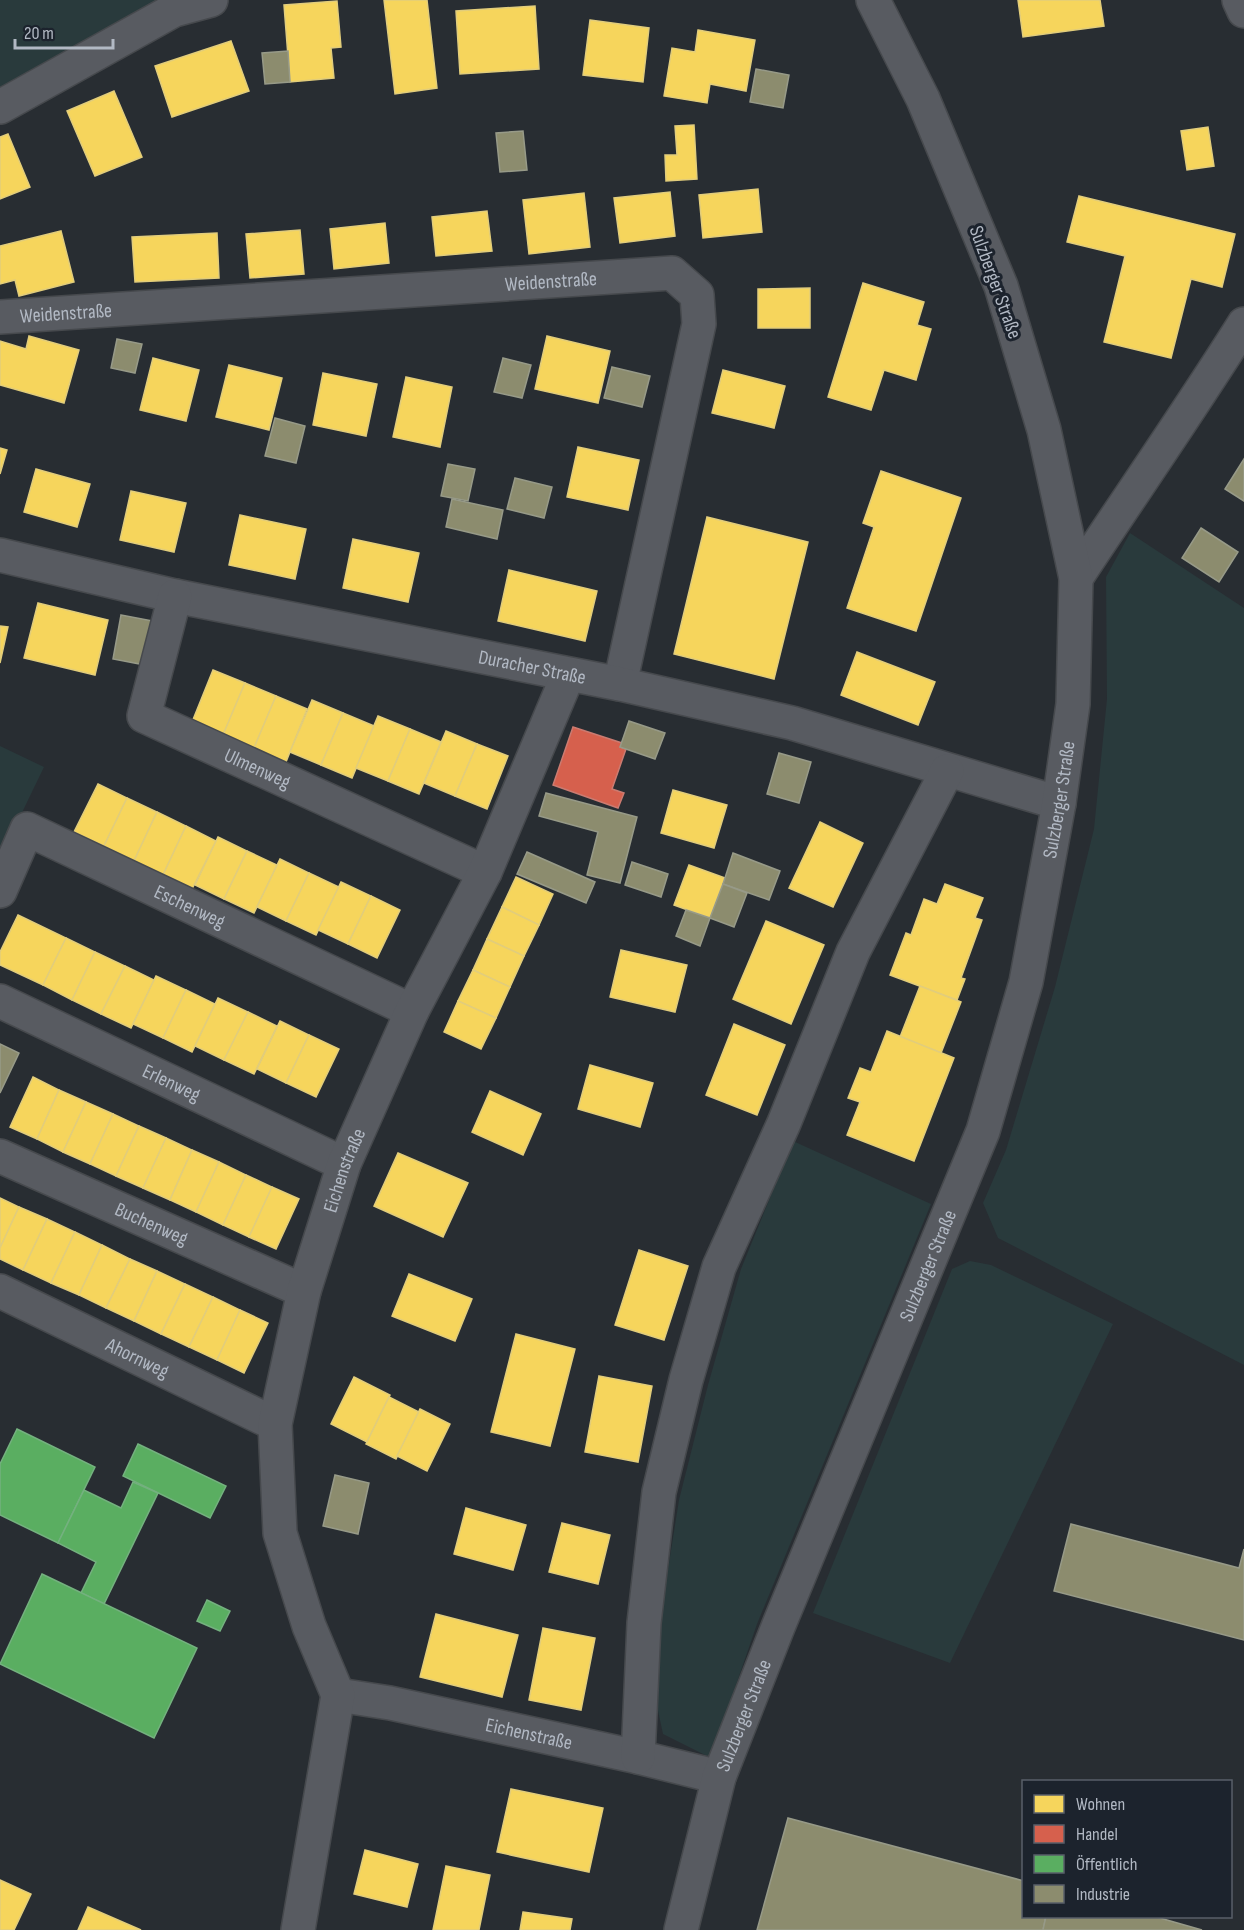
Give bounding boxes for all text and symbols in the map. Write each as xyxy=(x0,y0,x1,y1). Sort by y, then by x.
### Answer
scale bar xyxy=(15,12,112,50)
text: 20 m xyxy=(24,23,54,44)
street label: Sulzberger Straße xyxy=(964,223,1027,342)
street label: Weidenstraße xyxy=(504,267,598,297)
street label: Weidenstraße xyxy=(19,299,113,329)
street label: Duracher Straße xyxy=(476,645,588,690)
street label: Sulzberger Straße xyxy=(1038,739,1081,860)
street label: Ulmenweg xyxy=(220,743,294,794)
street label: Eschenweg xyxy=(150,880,229,934)
street label: Erlenweg xyxy=(138,1059,204,1107)
street label: Eichenstraße xyxy=(318,1125,371,1216)
street label: Buchenweg xyxy=(111,1198,192,1251)
street label: Sulzberger Straße xyxy=(895,1207,962,1325)
street label: Ahornweg xyxy=(101,1333,173,1384)
street label: Sulzberger Straße xyxy=(711,1656,777,1775)
street label: Eichenstraße xyxy=(483,1713,574,1755)
legend xyxy=(1022,1780,1232,1918)
text: Wohnen xyxy=(1076,1794,1125,1815)
text: Handel xyxy=(1076,1824,1118,1845)
text: Öffentlich xyxy=(1076,1854,1137,1875)
text: Industrie xyxy=(1076,1884,1130,1905)

